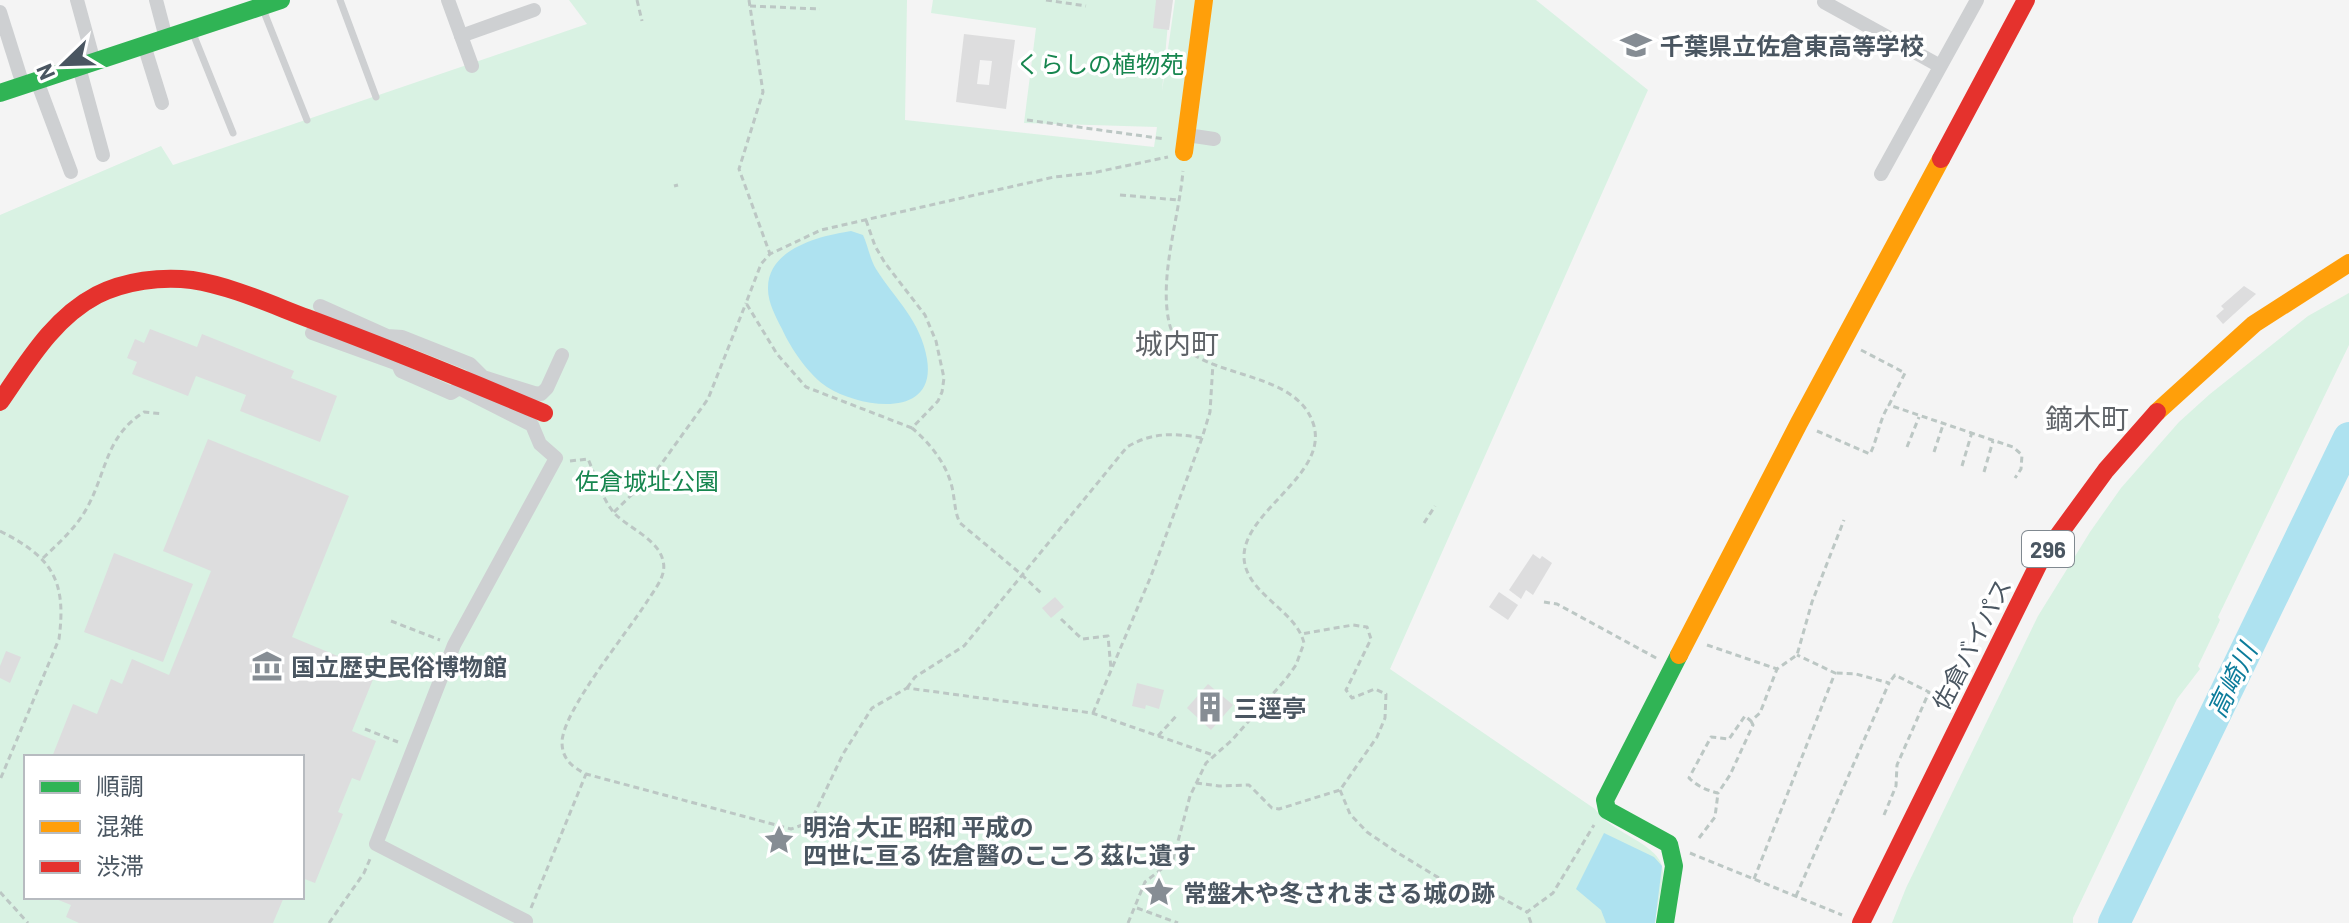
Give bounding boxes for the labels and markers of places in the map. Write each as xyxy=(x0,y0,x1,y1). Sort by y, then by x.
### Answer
school or university icon: 千葉県立佐倉東高等学校 xyxy=(1619,28,1653,62)
place label: 千葉県立佐倉東高等学校 xyxy=(1660,31,1924,60)
museum icon: 国立歴史民俗博物館 xyxy=(250,649,284,683)
place label: 国立歴史民俗博物館 xyxy=(291,652,507,681)
building icon: 三逕亭 xyxy=(1193,690,1227,724)
place label: 三逕亭 xyxy=(1234,693,1306,722)
place label: 明治 大正 昭和 平成の 四世に亘る 佐倉醫のこころ 茲に遺す xyxy=(803,812,1197,869)
place icon: 明治 大正 昭和 平成の 四世に亘る 佐倉醫のこころ 茲に遺す xyxy=(762,823,796,857)
place icon: 常盤木や冬されまさる城の跡 xyxy=(1142,875,1176,909)
place label: 常盤木や冬されまさる城の跡 xyxy=(1183,878,1495,907)

